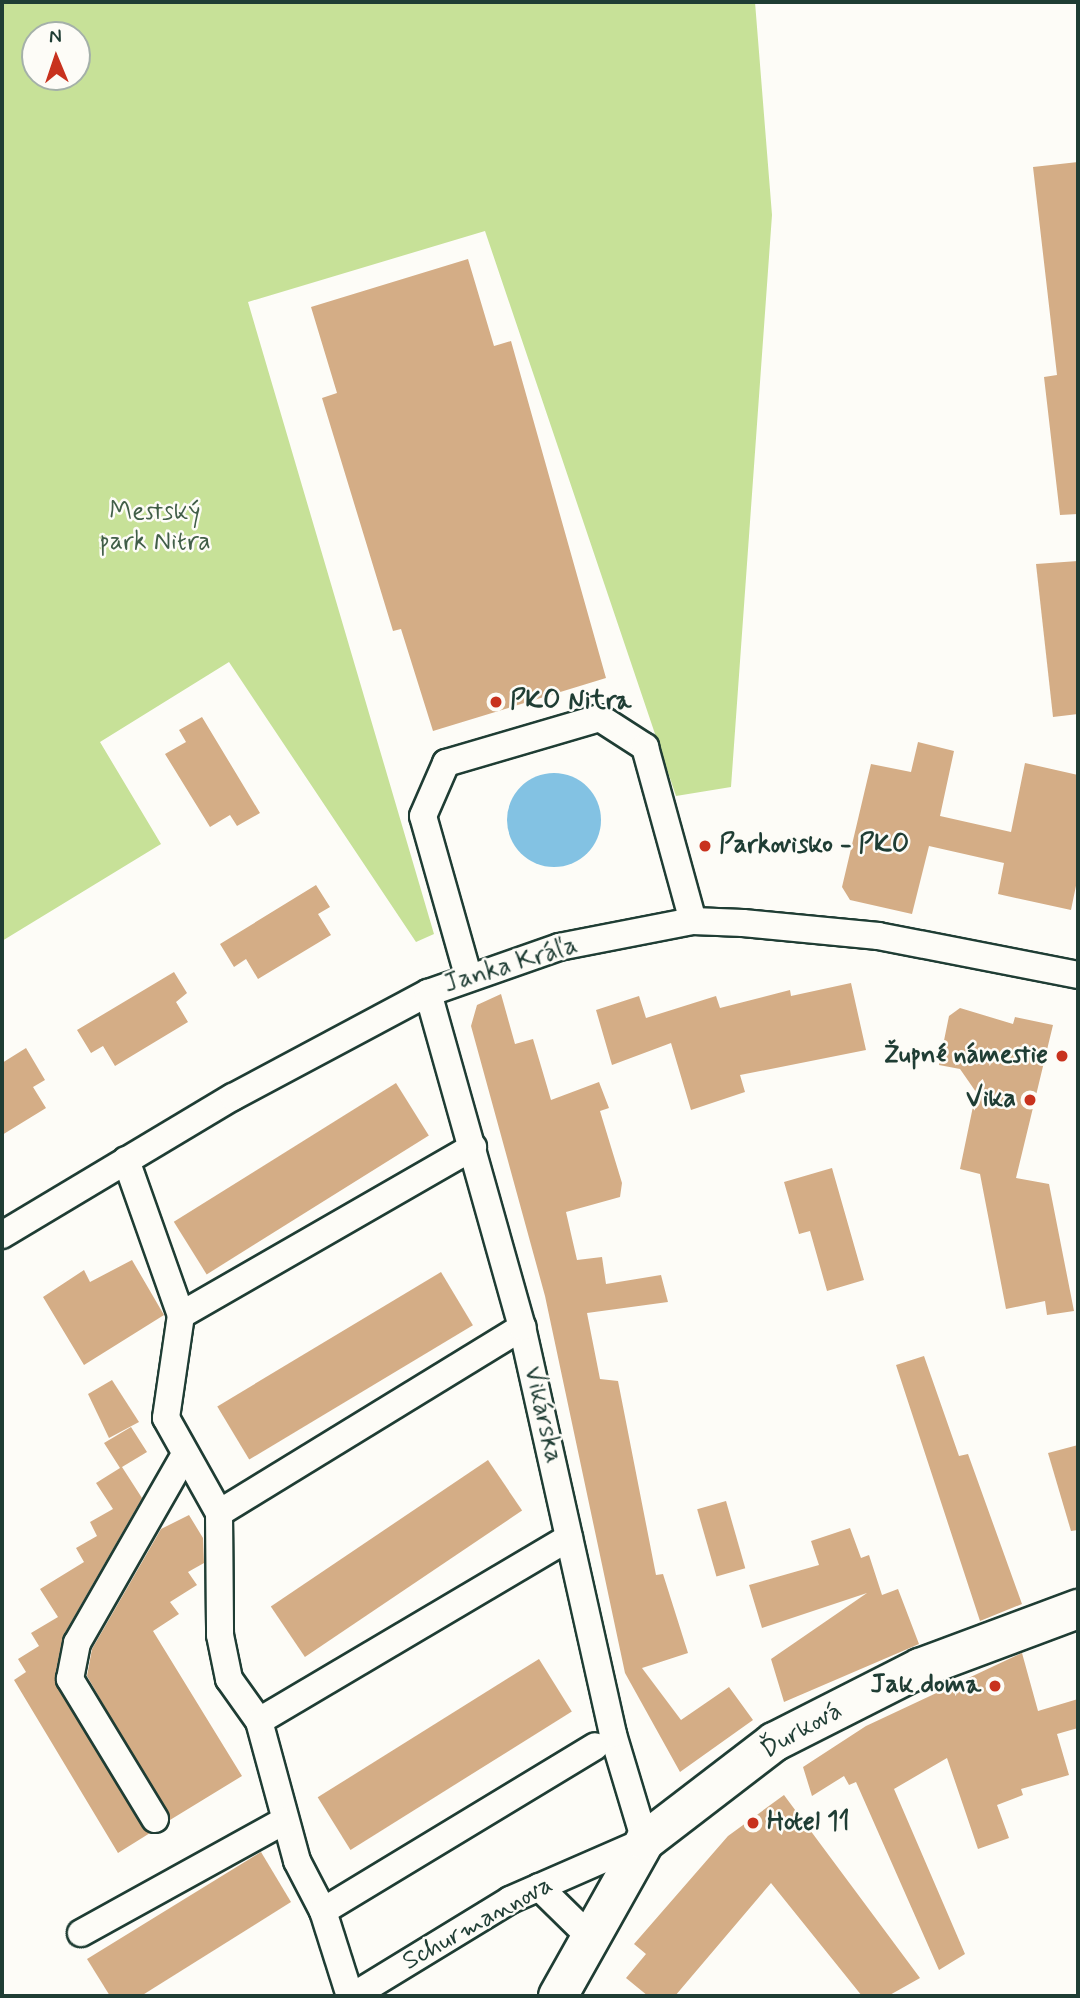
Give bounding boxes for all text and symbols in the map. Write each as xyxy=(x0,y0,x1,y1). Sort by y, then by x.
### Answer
north arrow xyxy=(21,21,91,91)
text: N xyxy=(49,24,62,49)
park label: Mestský park Nitra xyxy=(99,497,211,558)
place label: PKO Nitra xyxy=(510,686,625,718)
marker: PKO Nitra xyxy=(488,694,504,710)
place label: Parkovisko - PKO xyxy=(719,830,909,862)
marker: Parkovisko - PKO xyxy=(697,838,713,854)
street label: Janka Kráľa xyxy=(440,931,582,1001)
place label: Župné námestie xyxy=(884,1040,1048,1072)
marker: Župné námestie xyxy=(1054,1048,1070,1064)
place label: Vika xyxy=(966,1084,1016,1116)
marker: Vika xyxy=(1022,1092,1038,1108)
street label: Vikárska xyxy=(516,1363,568,1467)
place label: Jak doma xyxy=(870,1670,981,1702)
marker: Jak doma xyxy=(987,1678,1003,1694)
street label: Ďurková xyxy=(756,1696,848,1766)
place label: Hotel 11 xyxy=(767,1807,850,1839)
marker: Hotel 11 xyxy=(745,1815,761,1831)
street label: Schurmannova xyxy=(397,1870,559,1978)

